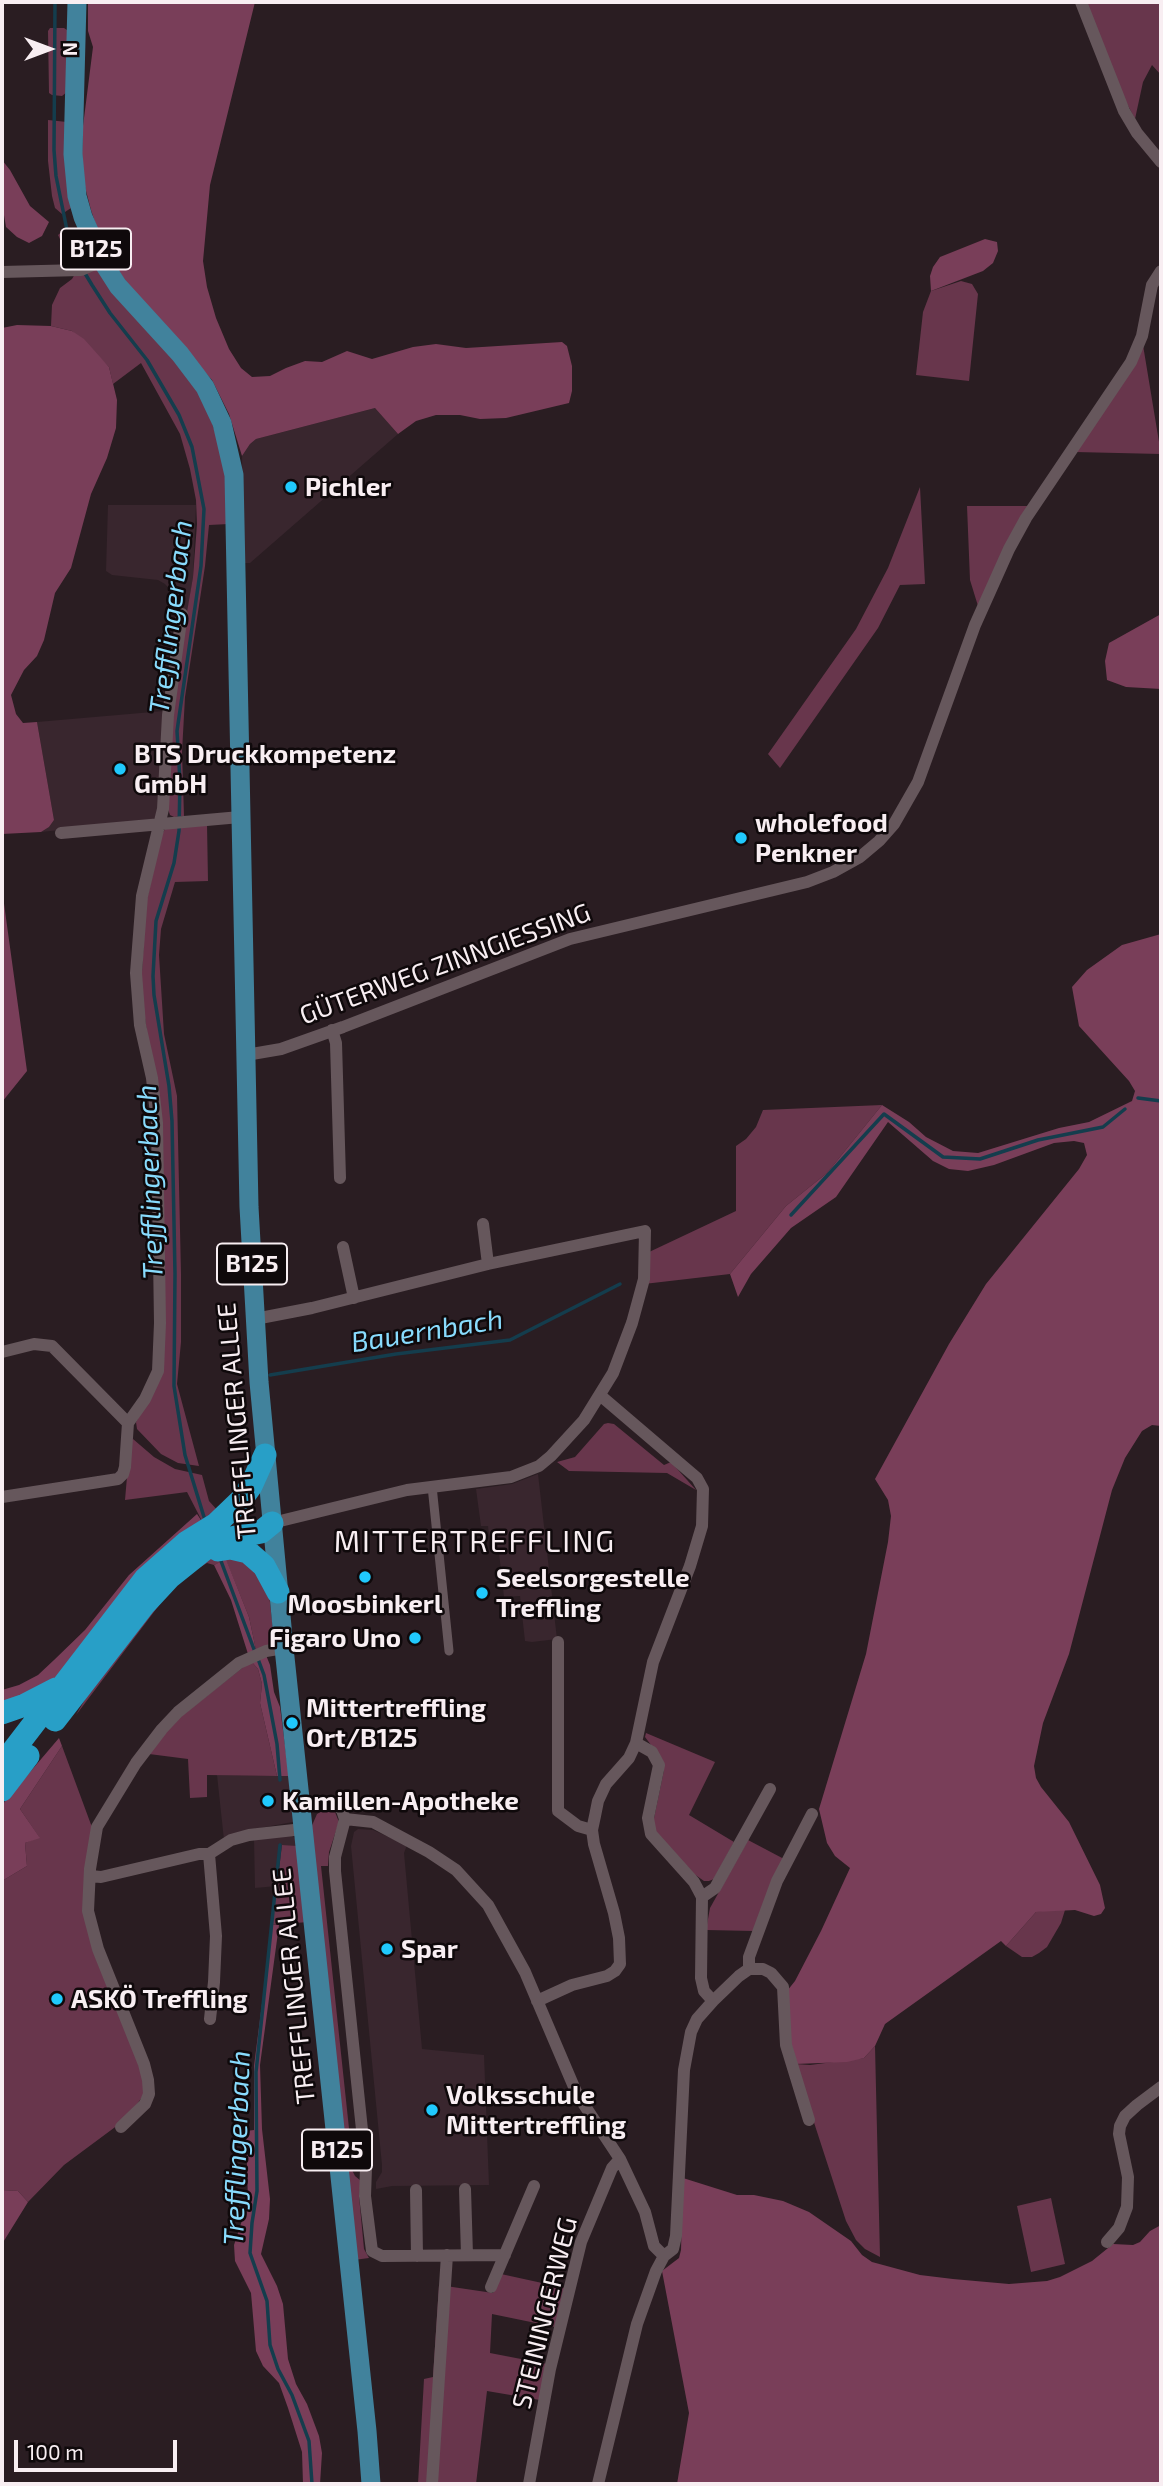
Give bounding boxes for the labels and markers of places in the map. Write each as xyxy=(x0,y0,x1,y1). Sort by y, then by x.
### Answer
place label: Pichler xyxy=(305,471,391,503)
marker: Pichler xyxy=(283,479,299,495)
place label: BTS Druckkompetenz GmbH xyxy=(134,738,396,800)
marker: BTS Druckkompetenz GmbH xyxy=(112,761,128,777)
place label: wholefood Penkner xyxy=(755,807,888,868)
marker: wholefood Penkner xyxy=(733,830,749,846)
place label: Seelsorgestelle Treffling xyxy=(496,1562,690,1624)
marker: Moosbinkerl xyxy=(357,1569,373,1585)
marker: Seelsorgestelle Treffling xyxy=(474,1585,490,1601)
place label: Moosbinkerl xyxy=(288,1588,442,1620)
place label: Figaro Uno xyxy=(269,1622,401,1654)
marker: Figaro Uno xyxy=(407,1630,423,1646)
place label: Mittertreffling Ort/B125 xyxy=(306,1692,486,1754)
marker: Mittertreffling Ort/B125 xyxy=(284,1715,300,1731)
place label: Kamillen-Apotheke xyxy=(282,1785,519,1817)
marker: Kamillen-Apotheke xyxy=(260,1793,276,1809)
place label: Spar xyxy=(401,1933,458,1965)
marker: Spar xyxy=(379,1941,395,1957)
place label: ASKÖ Treffling xyxy=(71,1983,248,2015)
marker: ASKÖ Treffling xyxy=(49,1991,65,2007)
place label: Volksschule Mittertreffling xyxy=(446,2079,626,2140)
marker: Volksschule Mittertreffling xyxy=(424,2102,440,2118)

